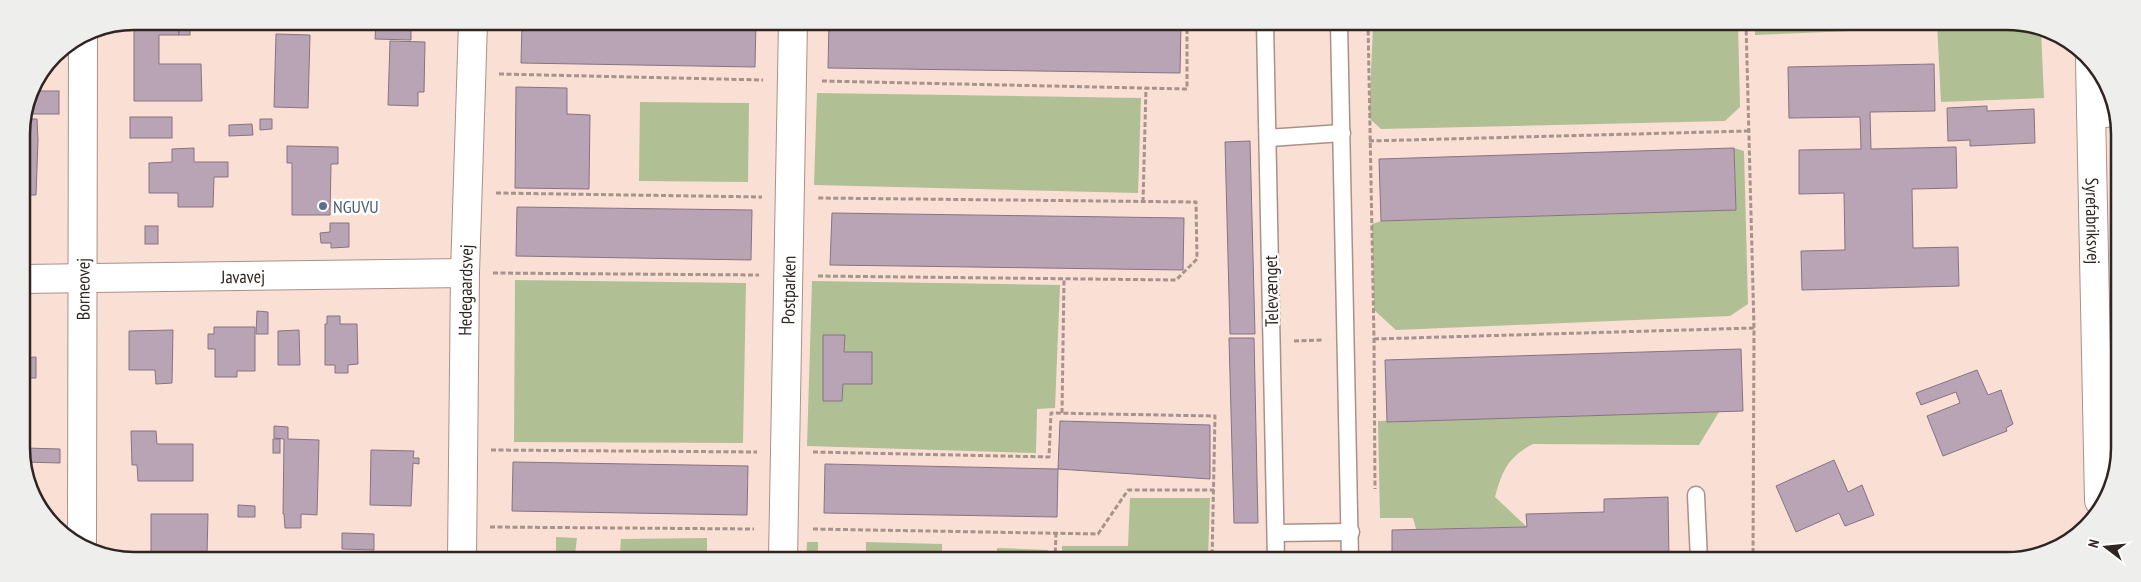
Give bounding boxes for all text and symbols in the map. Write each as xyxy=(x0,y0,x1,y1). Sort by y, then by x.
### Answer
street label: Syrefabriksvej xyxy=(2081,177,2106,265)
place label: NGUVU xyxy=(333,195,379,218)
marker: NGUVU xyxy=(317,200,329,212)
street label: Hedegaardsvej xyxy=(453,244,477,336)
street label: Televænget xyxy=(1259,255,1283,327)
street label: Postparken xyxy=(776,256,800,325)
street label: Borneovej xyxy=(71,258,94,320)
street label: Javavej xyxy=(220,264,265,288)
north arrow xyxy=(2081,522,2131,572)
text: N xyxy=(2084,537,2103,550)

